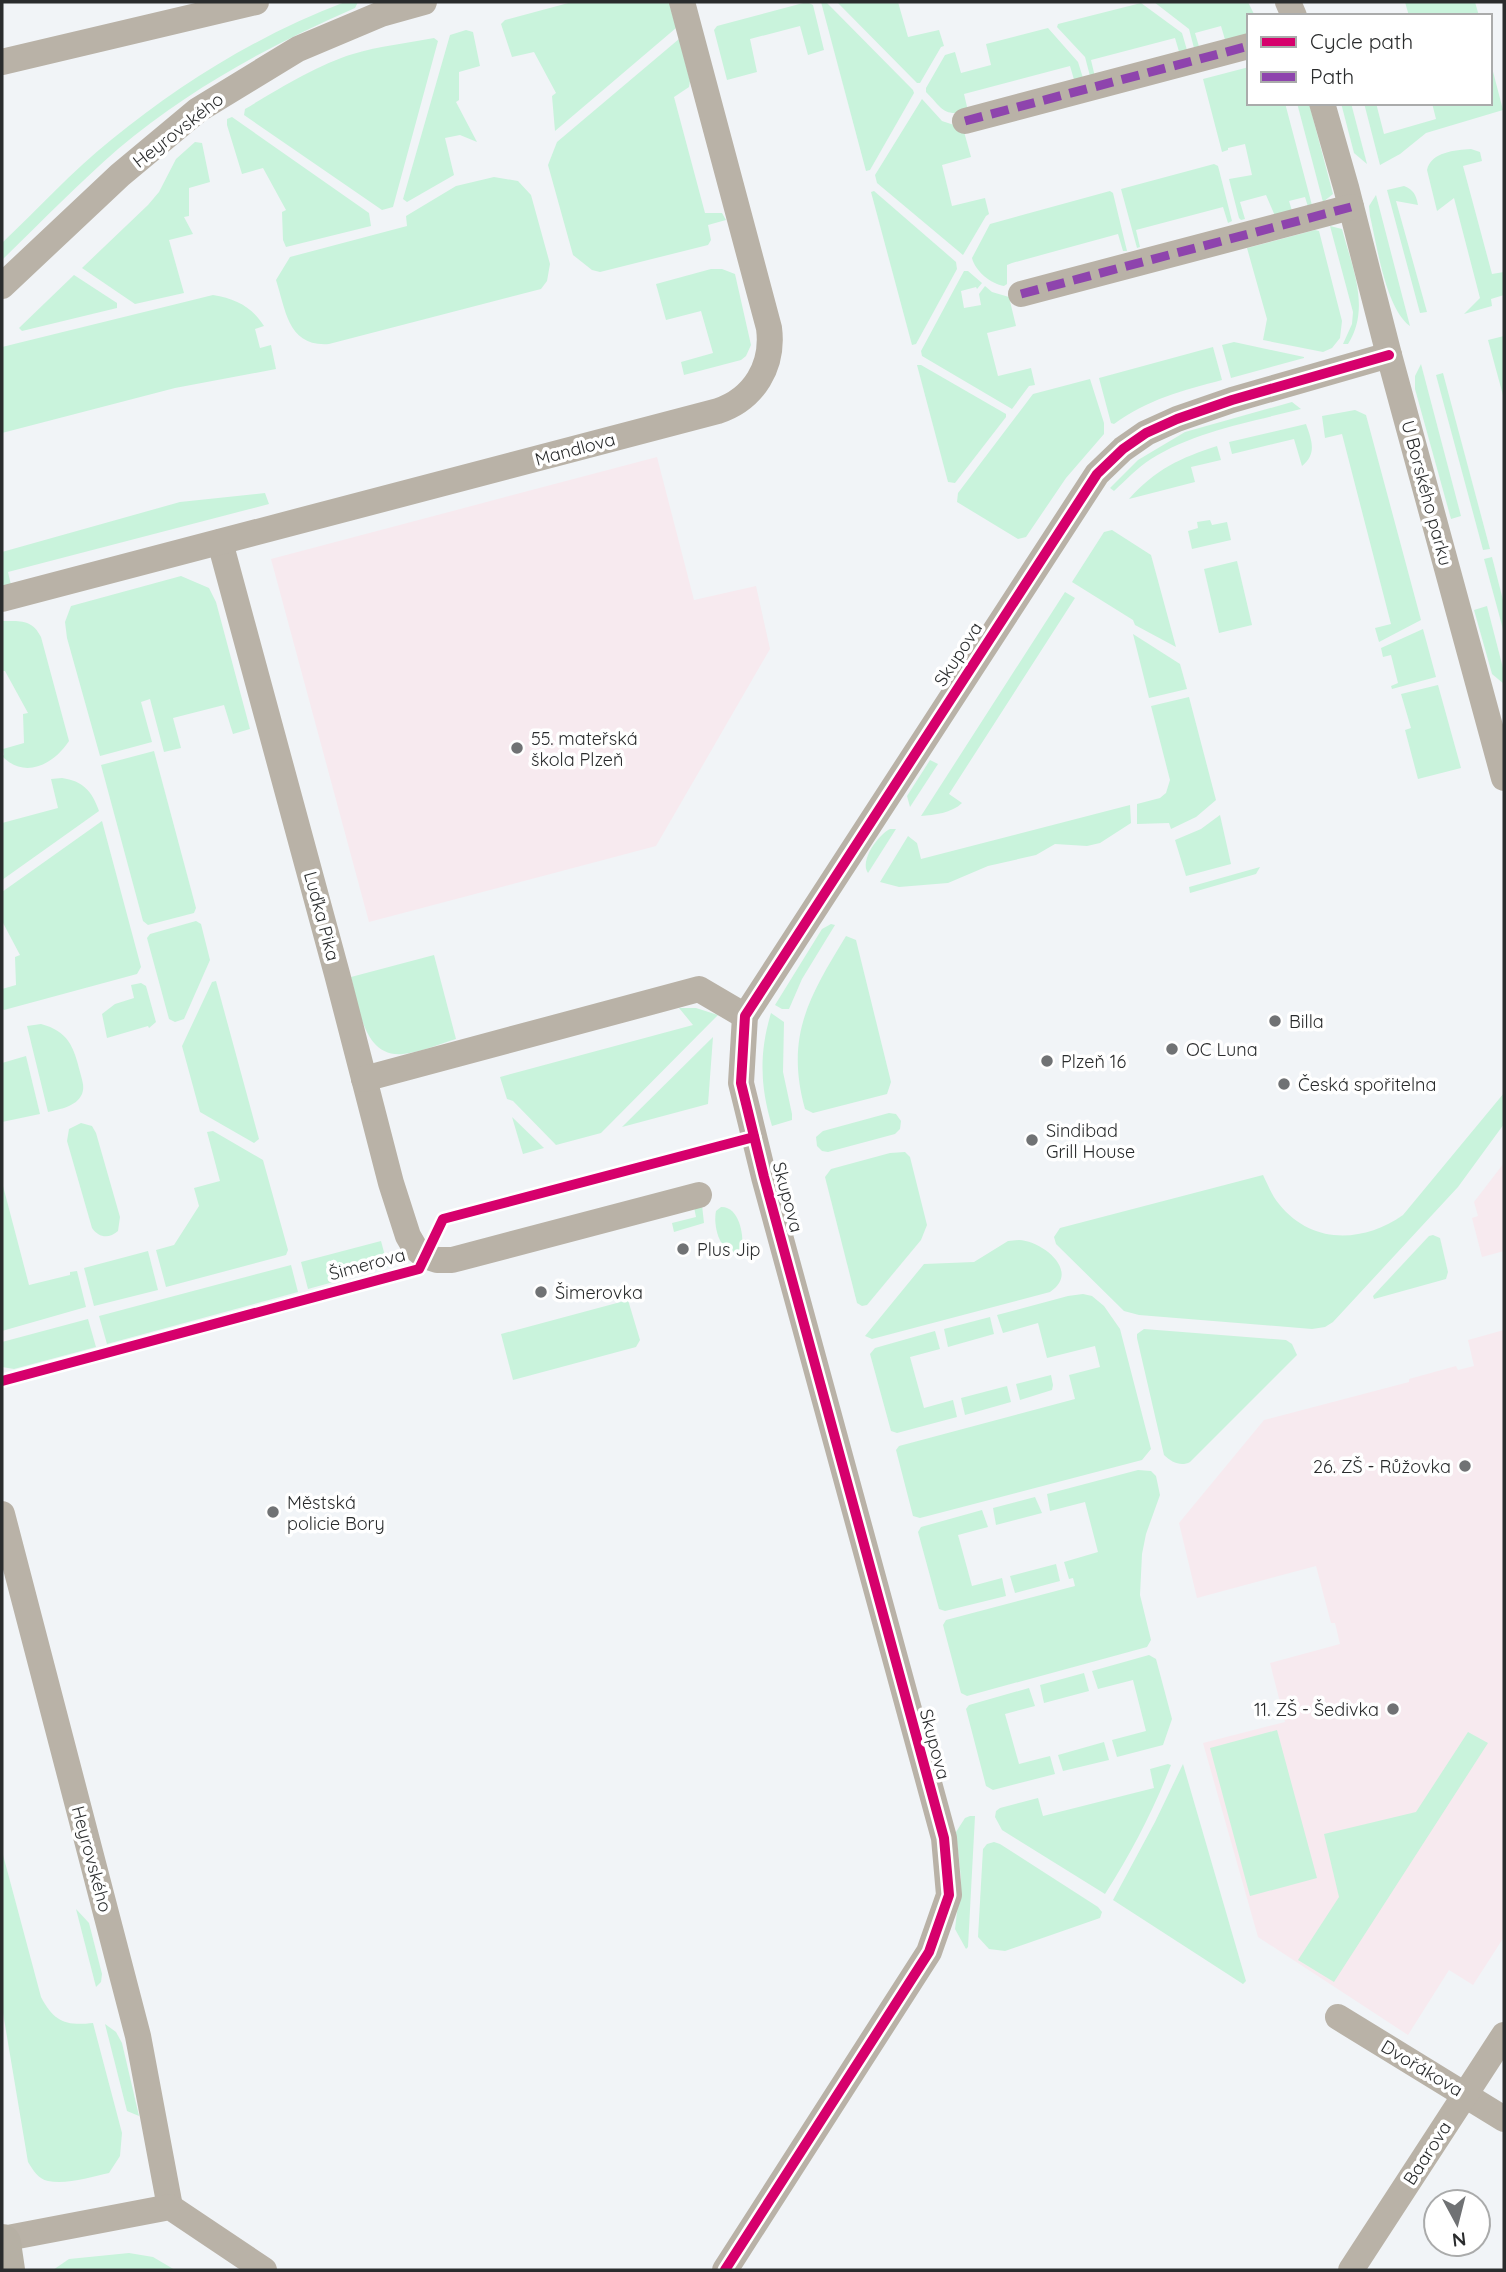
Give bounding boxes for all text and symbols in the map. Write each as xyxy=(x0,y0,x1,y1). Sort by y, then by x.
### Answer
legend xyxy=(1247,14,1492,105)
text: Cycle path xyxy=(1310,28,1413,54)
text: Path xyxy=(1310,63,1354,89)
street label: Heyrovského xyxy=(128,87,228,173)
street label: U Borského parku xyxy=(1397,418,1457,568)
street label: Mandlova xyxy=(532,427,618,471)
street label: Skupova xyxy=(929,618,987,690)
place label: 55. mateřská škola Plzeň xyxy=(531,727,638,771)
marker: 55. mateřská škola Plzeň xyxy=(509,740,525,756)
street label: Luďka Pika xyxy=(299,869,345,963)
place label: Billa xyxy=(1289,1010,1324,1033)
marker: Billa xyxy=(1267,1013,1283,1029)
place label: OC Luna xyxy=(1186,1038,1258,1061)
marker: OC Luna xyxy=(1164,1041,1180,1057)
place label: Plzeň 16 xyxy=(1061,1050,1126,1073)
marker: Plzeň 16 xyxy=(1039,1053,1055,1069)
place label: Česká spořitelna xyxy=(1298,1073,1436,1096)
marker: Česká spořitelna xyxy=(1276,1076,1292,1092)
place label: Sindibad Grill House xyxy=(1046,1119,1135,1163)
marker: Sindibad Grill House xyxy=(1024,1132,1040,1148)
street label: Skupova xyxy=(768,1159,808,1235)
place label: Plus Jip xyxy=(697,1238,761,1261)
marker: Plus Jip xyxy=(675,1241,691,1257)
street label: Šimerova xyxy=(326,1243,408,1285)
place label: Šimerovka xyxy=(555,1281,643,1304)
marker: Šimerovka xyxy=(533,1284,549,1300)
place label: 26. ZŠ - Růžovka xyxy=(1313,1455,1451,1478)
marker: 26. ZŠ - Růžovka xyxy=(1457,1458,1473,1474)
place label: Městská policie Bory xyxy=(287,1491,385,1535)
marker: Městská policie Bory xyxy=(265,1504,281,1520)
place label: 11. ZŠ - Šedivka xyxy=(1254,1698,1379,1721)
marker: 11. ZŠ - Šedivka xyxy=(1385,1701,1401,1717)
street label: Skupova xyxy=(915,1706,955,1782)
street label: Heyrovského xyxy=(67,1803,117,1915)
street label: Dvořákova xyxy=(1377,2035,1467,2101)
street label: Baarova xyxy=(1398,2117,1456,2189)
north arrow xyxy=(1422,2188,1492,2258)
text: N xyxy=(1451,2227,1467,2253)

